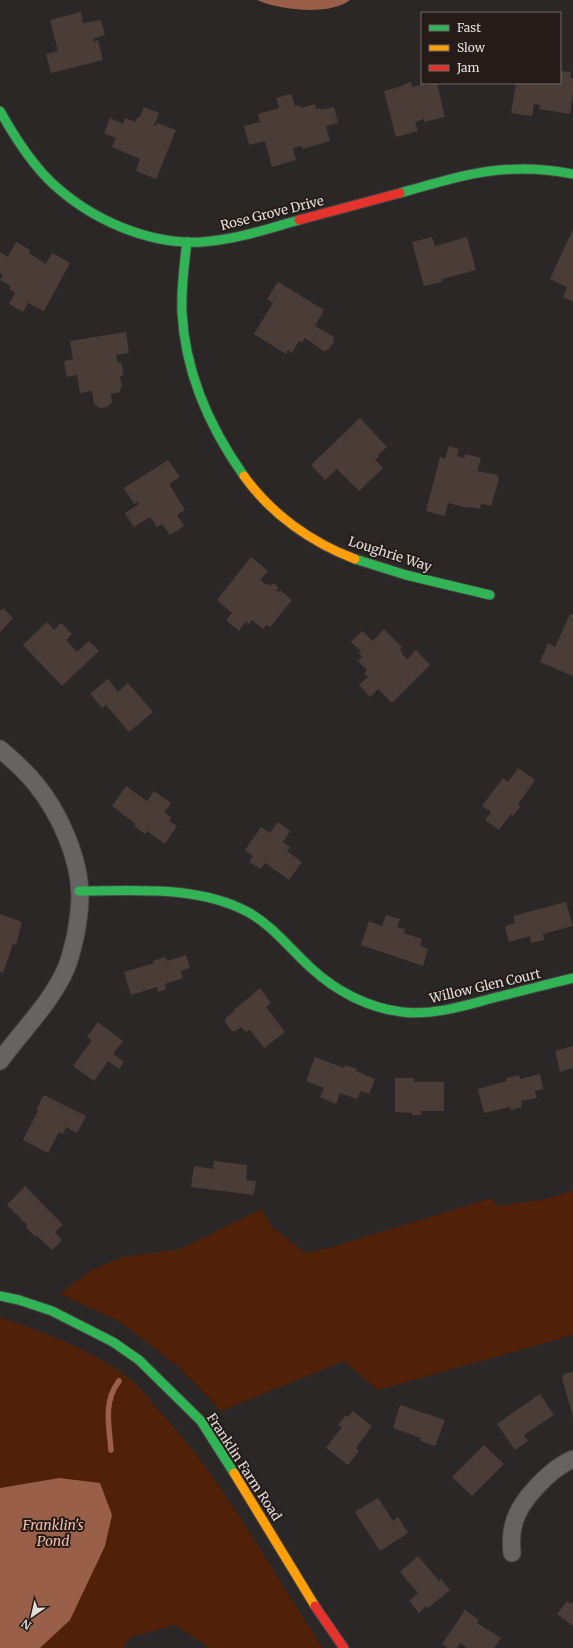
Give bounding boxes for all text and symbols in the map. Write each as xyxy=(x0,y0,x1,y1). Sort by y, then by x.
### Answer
legend xyxy=(421,12,561,84)
text: Fast xyxy=(457,20,481,35)
text: Slow xyxy=(457,40,486,55)
text: Jam xyxy=(456,60,480,75)
street label: Rose Grove Drive xyxy=(219,192,326,234)
street label: Loughrie Way xyxy=(346,533,434,576)
street label: Willow Glen Court xyxy=(427,965,542,1007)
street label: Franklin Farm Road xyxy=(203,1410,285,1524)
water label: Franklin's Pond xyxy=(21,1516,84,1550)
north arrow xyxy=(12,1596,52,1636)
text: N xyxy=(19,1616,34,1633)

